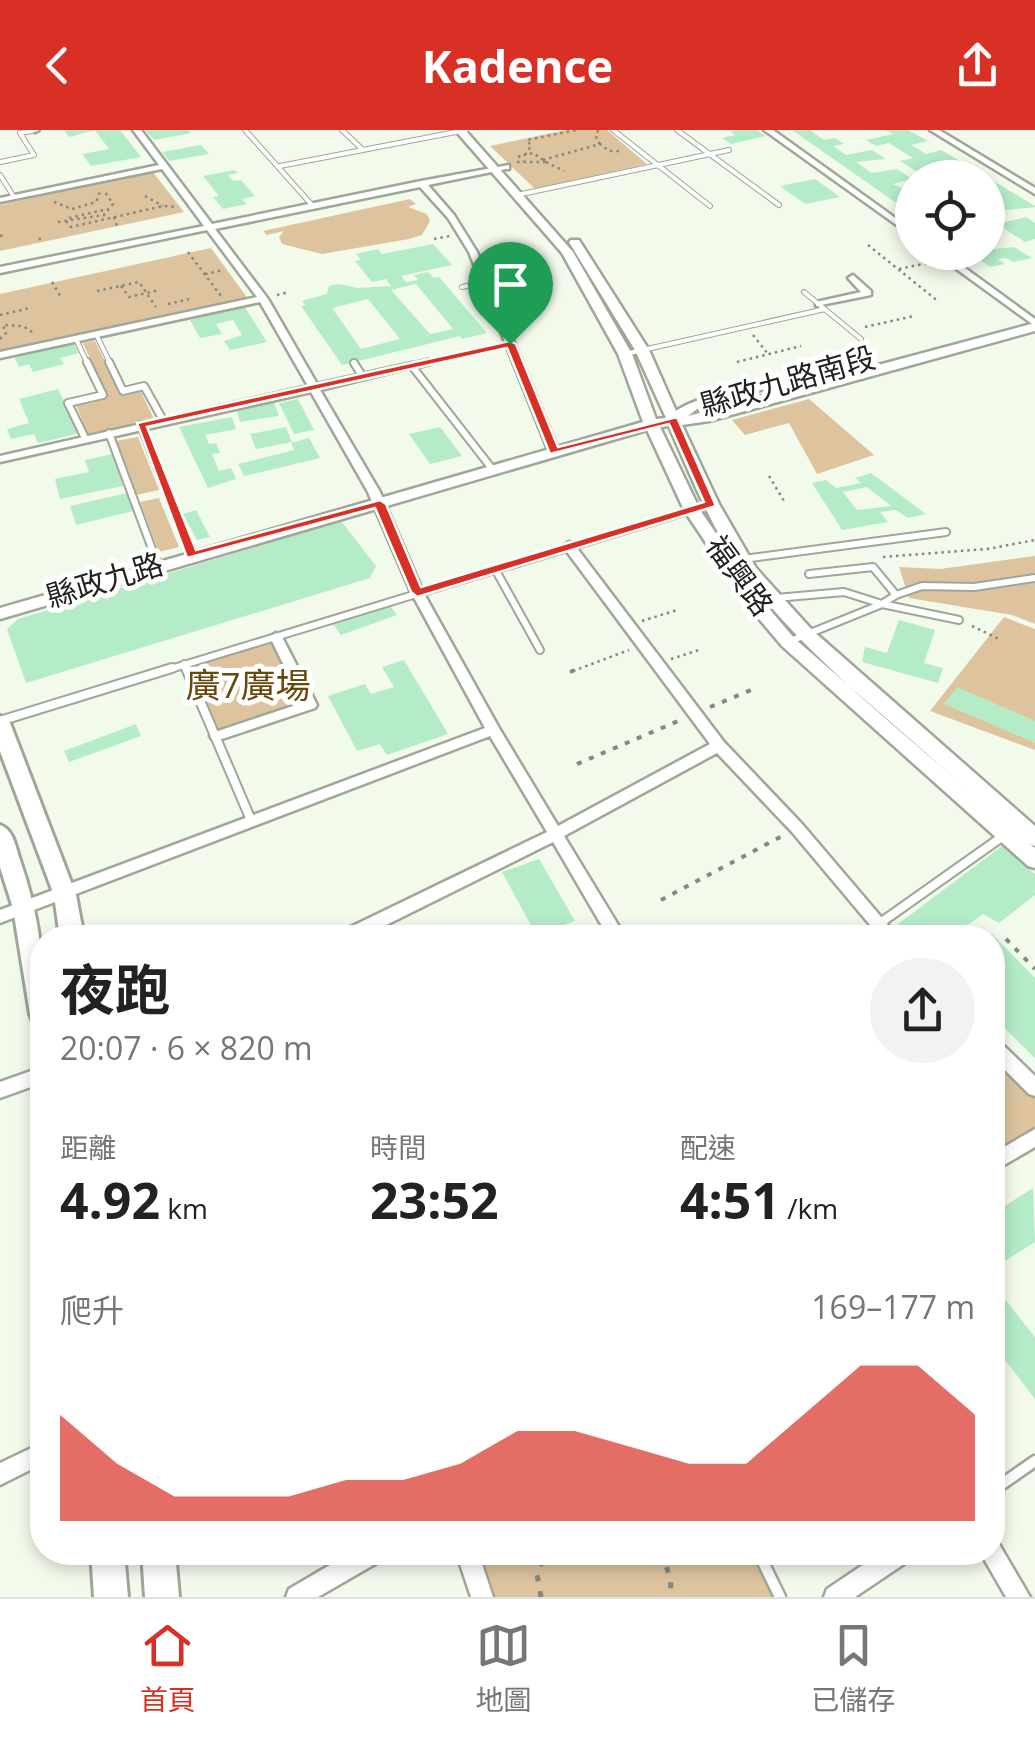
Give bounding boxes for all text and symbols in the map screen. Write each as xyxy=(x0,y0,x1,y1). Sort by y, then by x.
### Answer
text: Kadence xyxy=(422,35,613,96)
icon: back xyxy=(30,38,85,93)
icon: share xyxy=(950,38,1005,93)
map controls xyxy=(895,160,1005,270)
button: locate xyxy=(895,160,1005,270)
pin xyxy=(468,242,553,345)
icon: arrive xyxy=(483,257,538,312)
street label: 縣政九路南段 xyxy=(695,336,880,425)
street label: 福興路 xyxy=(697,527,783,624)
street label: 縣政九路 xyxy=(41,542,168,617)
park label: 廣7廣場 xyxy=(185,661,311,708)
text: 夜跑 xyxy=(60,951,170,1026)
button: share xyxy=(870,958,975,1063)
text: 20:07 · 6 × 820 m xyxy=(60,1026,313,1069)
text: 距離 xyxy=(60,1128,116,1166)
text: 時間 xyxy=(370,1128,426,1166)
text: 配速 xyxy=(680,1128,736,1166)
text: 4.92 xyxy=(60,1166,160,1234)
text: 23:52 xyxy=(370,1166,499,1234)
text: 4:51 xyxy=(680,1166,780,1234)
text: km xyxy=(160,1189,208,1227)
text: /km xyxy=(780,1189,838,1227)
text: 169–177 m xyxy=(811,1285,975,1328)
text: 爬升 xyxy=(60,1288,124,1331)
tab: 首頁 xyxy=(140,1618,196,1718)
tab: 地圖 xyxy=(475,1618,531,1718)
tab: 已儲存 xyxy=(811,1618,895,1718)

